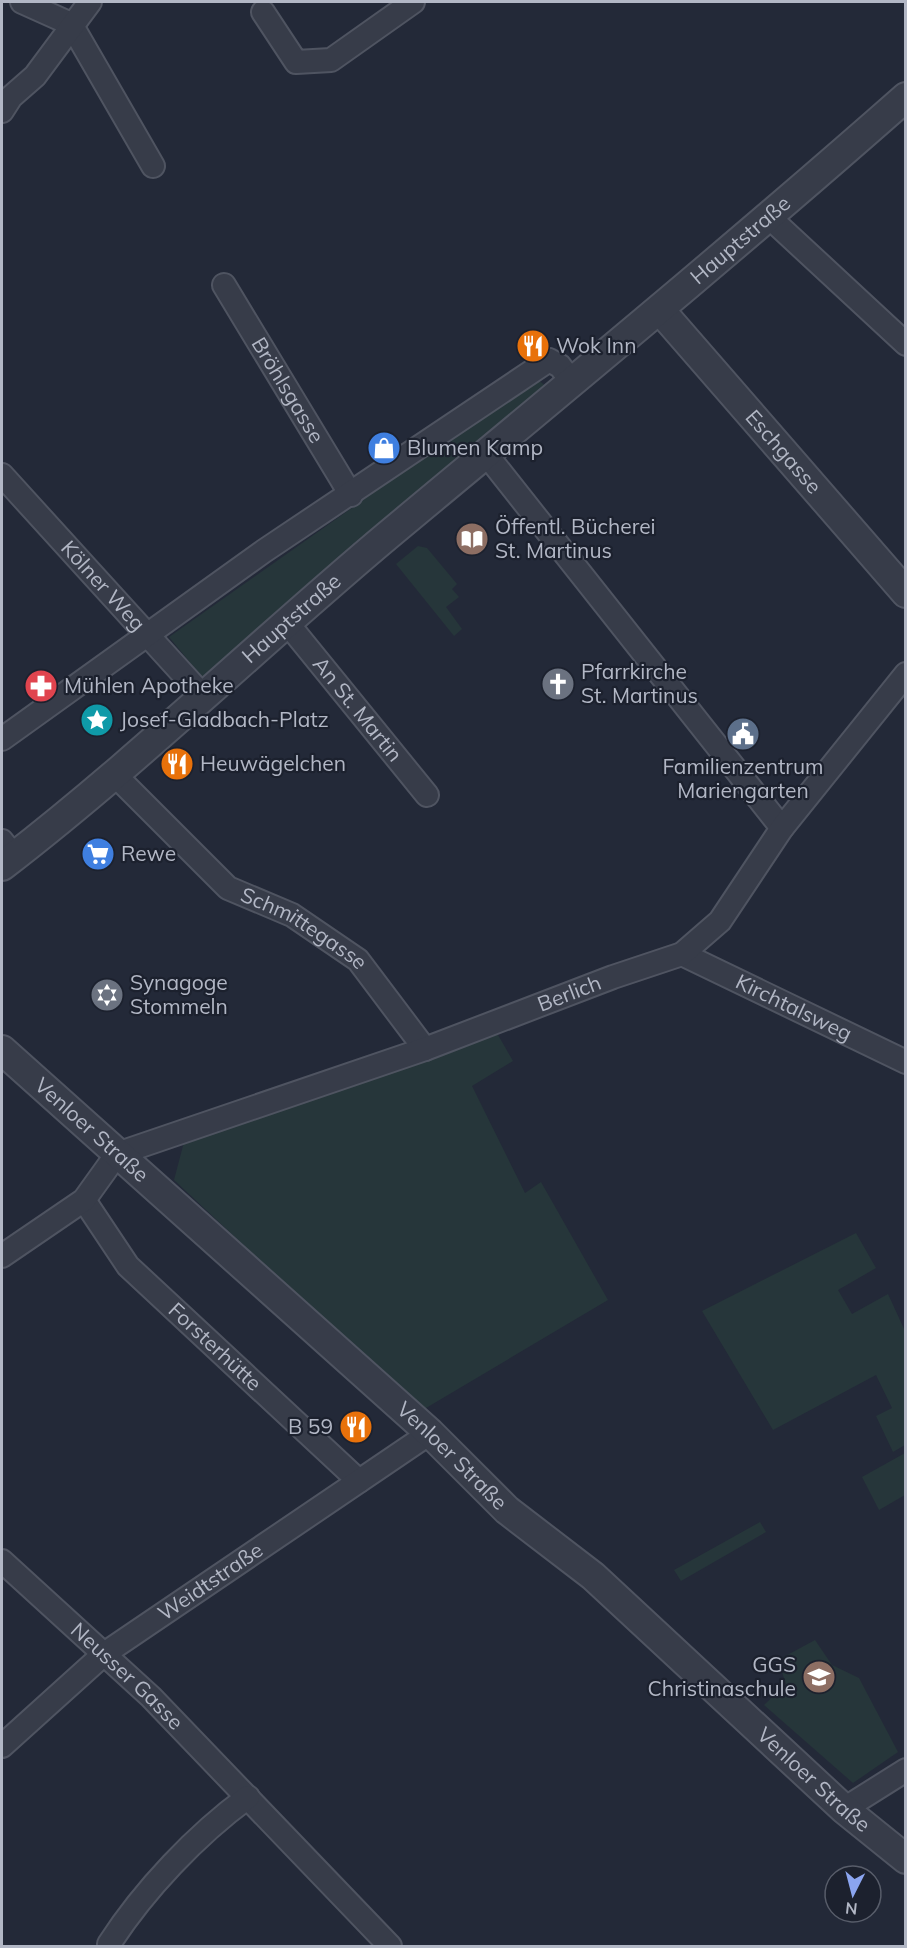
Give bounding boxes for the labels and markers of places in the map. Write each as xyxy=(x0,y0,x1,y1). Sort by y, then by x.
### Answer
restaurant icon: Wok Inn xyxy=(515,328,551,364)
place label: Wok Inn xyxy=(556,332,636,358)
shop icon: Blumen Kamp xyxy=(366,430,402,466)
place label: Blumen Kamp xyxy=(407,434,543,460)
place label: Öffentl. Bücherei St. Martinus xyxy=(495,513,656,563)
library icon: Öffentl. Bücherei St. Martinus xyxy=(454,521,490,557)
place label: Pfarrkirche St. Martinus xyxy=(581,658,698,708)
church icon: Pfarrkirche St. Martinus xyxy=(540,666,576,702)
pharmacy icon: Mühlen Apotheke xyxy=(23,668,59,704)
place label: Mühlen Apotheke xyxy=(64,672,234,698)
place icon: Josef-Gladbach-Platz xyxy=(79,702,115,738)
place label: Josef-Gladbach-Platz xyxy=(120,706,329,732)
public building icon: Familienzentrum Mariengarten xyxy=(725,716,761,752)
restaurant icon: Heuwägelchen xyxy=(159,746,195,782)
place label: Heuwägelchen xyxy=(200,750,346,776)
place label: Familienzentrum Mariengarten xyxy=(662,753,824,803)
supermarket icon: Rewe xyxy=(80,836,116,872)
place label: Rewe xyxy=(121,840,176,866)
place label: Synagoge Stommeln xyxy=(130,969,228,1019)
synagogue icon: Synagoge Stommeln xyxy=(89,977,125,1013)
restaurant icon: B 59 xyxy=(338,1409,374,1445)
place label: B 59 xyxy=(288,1413,333,1439)
place label: GGS Christinaschule xyxy=(647,1651,796,1701)
school or university icon: GGS Christinaschule xyxy=(801,1659,837,1695)

